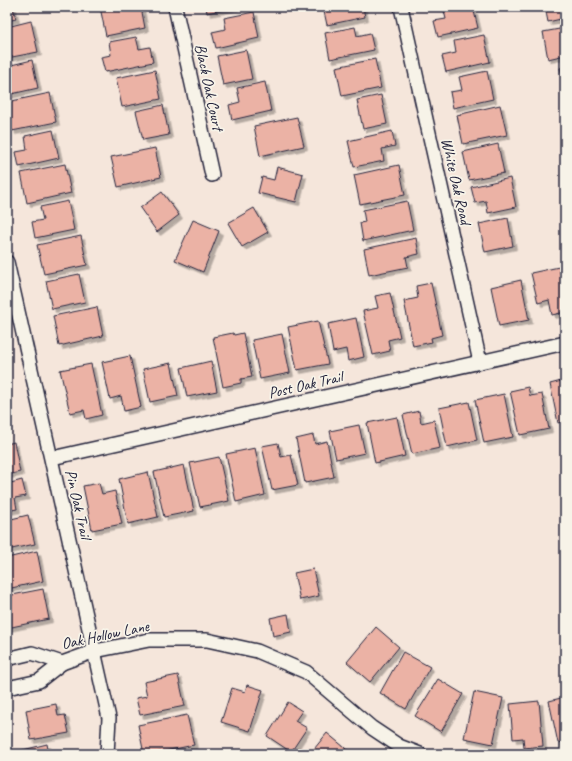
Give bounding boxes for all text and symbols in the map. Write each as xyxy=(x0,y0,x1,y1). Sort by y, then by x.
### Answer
street label: Black Oak Court xyxy=(190,42,228,135)
street label: White Oak Road xyxy=(436,136,476,229)
street label: Post Oak Trail xyxy=(266,366,347,403)
street label: Pin Oak Trail xyxy=(60,468,96,544)
street label: Oak Hollow Lane xyxy=(60,616,152,654)

